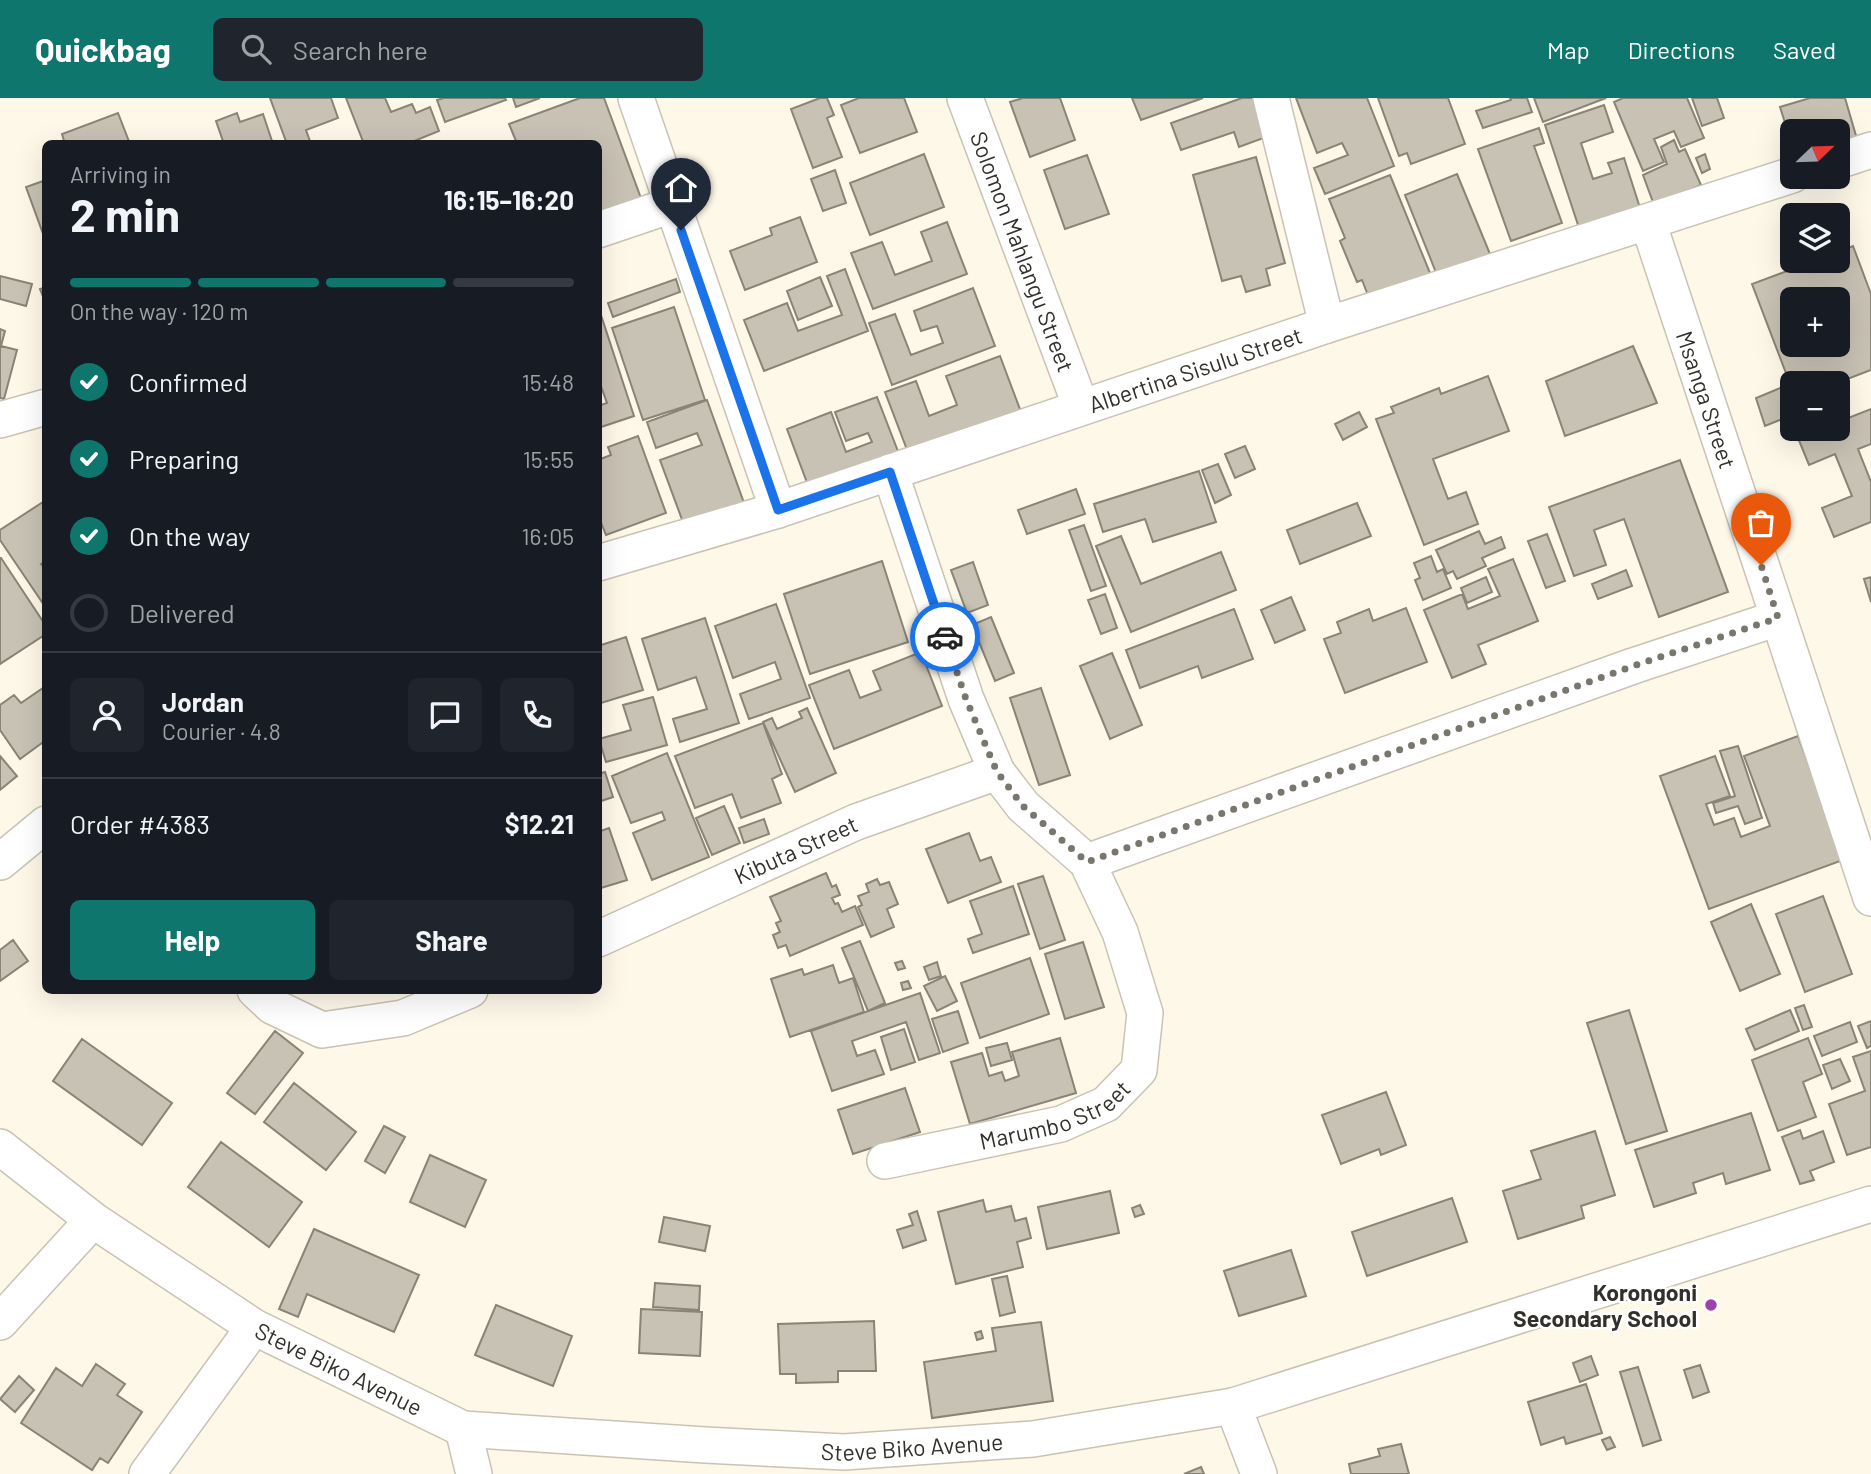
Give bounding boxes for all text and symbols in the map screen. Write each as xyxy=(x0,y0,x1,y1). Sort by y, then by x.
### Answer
search box xyxy=(213,18,703,81)
text: Quickbag xyxy=(35,29,171,69)
icon: search xyxy=(237,30,275,68)
text: Search here xyxy=(293,34,428,65)
text: Map xyxy=(1547,35,1590,64)
text: Directions xyxy=(1628,35,1735,64)
text: Saved xyxy=(1773,35,1836,64)
north arrow xyxy=(1780,119,1850,189)
map controls xyxy=(1780,119,1850,441)
street label: Solomon Mahlangu Street xyxy=(965,128,1080,376)
pin xyxy=(651,158,711,230)
text: Arriving in xyxy=(70,160,171,188)
icon: home xyxy=(662,169,700,207)
text: 16:15–16:20 xyxy=(444,184,574,215)
text: 2 min xyxy=(70,186,180,241)
button: layers xyxy=(1780,203,1850,273)
button: + xyxy=(1780,287,1850,357)
text: On the way · 120 m xyxy=(70,297,248,325)
street label: Albertina Sisulu Street xyxy=(1085,320,1306,418)
street label: Msanga Street xyxy=(1671,327,1742,472)
icon: check xyxy=(70,363,108,401)
text: Confirmed xyxy=(129,366,248,397)
text: 15:48 xyxy=(522,368,574,396)
button: − xyxy=(1780,371,1850,441)
icon: check xyxy=(70,440,108,478)
text: Preparing xyxy=(129,443,239,474)
text: 15:55 xyxy=(523,445,574,473)
pin xyxy=(1731,493,1791,565)
icon: bag xyxy=(1742,504,1780,542)
icon: check xyxy=(70,517,108,555)
text: On the way xyxy=(129,520,250,551)
text: 16:05 xyxy=(521,522,574,550)
text: Delivered xyxy=(129,597,235,628)
courier xyxy=(910,602,980,672)
icon: car xyxy=(926,618,964,656)
button: person xyxy=(70,678,144,752)
button: chat xyxy=(408,678,482,752)
button: phone xyxy=(500,678,574,752)
text: Jordan xyxy=(162,686,244,717)
text: Courier · 4.8 xyxy=(162,717,281,745)
text: Order #4383 xyxy=(70,808,210,839)
text: $12.21 xyxy=(505,808,574,839)
street label: Kibuta Street xyxy=(730,809,862,889)
button: Help xyxy=(70,900,315,980)
button: Share xyxy=(329,900,574,980)
street label: Marumbo Street xyxy=(977,1074,1136,1155)
place label: Korongoni Secondary School xyxy=(1513,1278,1697,1332)
marker: Korongoni Secondary School xyxy=(1703,1297,1719,1313)
street label: Steve Biko Avenue xyxy=(251,1316,427,1421)
street label: Steve Biko Avenue xyxy=(820,1427,1004,1466)

